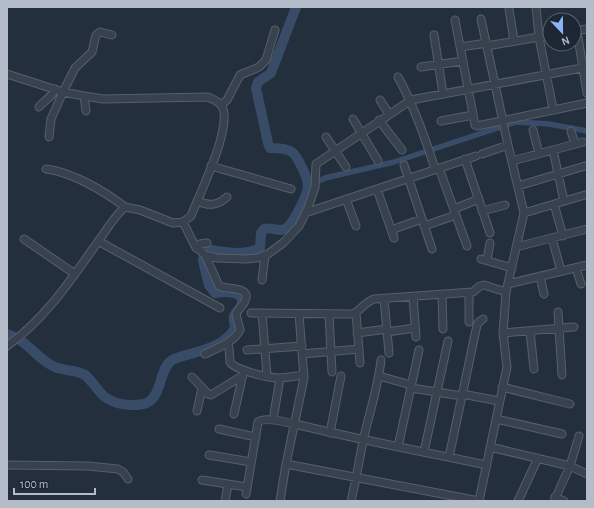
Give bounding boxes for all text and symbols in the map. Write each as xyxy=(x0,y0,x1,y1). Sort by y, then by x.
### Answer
north arrow xyxy=(542,12,582,52)
text: N xyxy=(560,34,571,47)
scale bar xyxy=(14,470,95,496)
text: 100 m xyxy=(20,478,48,490)

